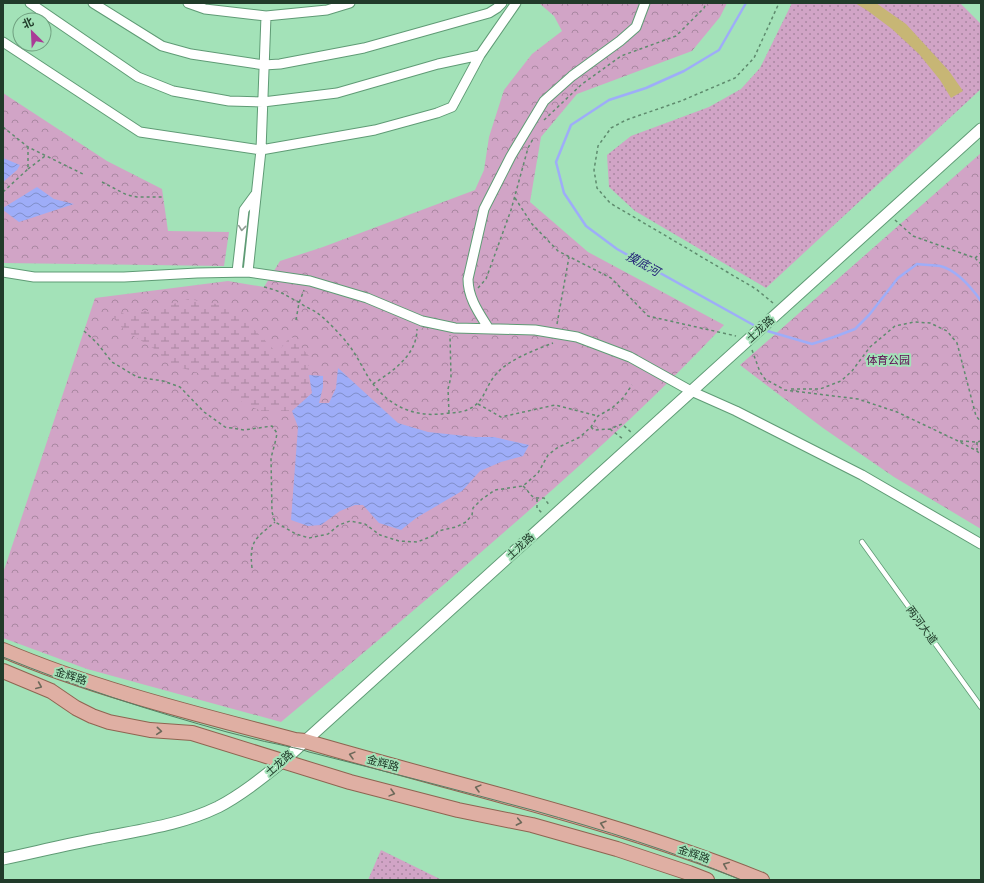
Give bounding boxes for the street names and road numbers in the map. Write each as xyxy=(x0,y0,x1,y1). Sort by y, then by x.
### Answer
street label: 土龙路 xyxy=(744,314,776,344)
street label: 土龙路 xyxy=(504,531,536,561)
street label: 两河大道 xyxy=(904,604,940,646)
street label: 金辉路 xyxy=(53,665,89,687)
street label: 土龙路 xyxy=(263,748,295,778)
street label: 金辉路 xyxy=(366,753,400,773)
street label: 金辉路 xyxy=(676,843,712,865)

